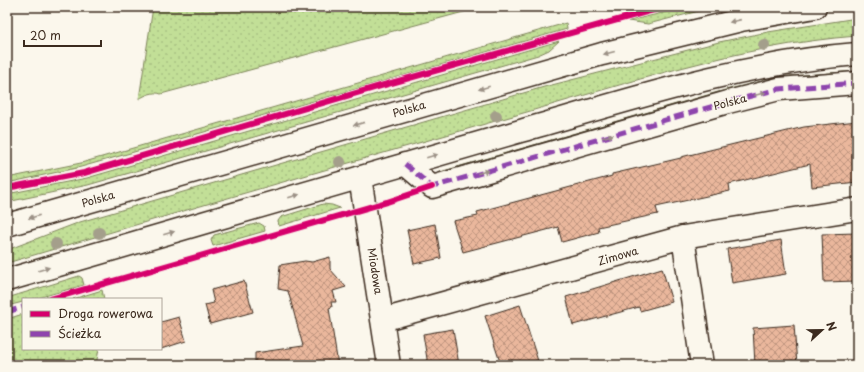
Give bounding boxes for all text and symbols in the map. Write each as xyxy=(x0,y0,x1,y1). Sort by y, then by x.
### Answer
one-way arrow xyxy=(729,19,742,25)
scale bar xyxy=(24,22,101,48)
text: 20 m xyxy=(30,26,61,44)
one-way arrow xyxy=(603,50,615,56)
one-way arrow xyxy=(478,85,490,91)
street label: Polska xyxy=(711,89,748,114)
one-way arrow xyxy=(754,90,767,96)
street label: Polska xyxy=(390,96,428,121)
one-way arrow xyxy=(353,121,365,127)
one-way arrow xyxy=(602,133,614,139)
one-way arrow xyxy=(426,153,438,159)
one-way arrow xyxy=(477,169,489,175)
street label: Polska xyxy=(79,186,117,211)
one-way arrow xyxy=(288,193,300,199)
one-way arrow xyxy=(28,214,40,220)
one-way arrow xyxy=(163,230,175,236)
street label: Zimowa xyxy=(596,242,640,269)
street label: Miodowa xyxy=(363,246,388,296)
one-way arrow xyxy=(39,266,51,272)
legend xyxy=(22,298,162,350)
text: Droga rowerowa xyxy=(58,304,154,322)
north arrow xyxy=(802,310,842,350)
text: N xyxy=(822,319,841,334)
text: Ścieżka xyxy=(58,324,102,342)

